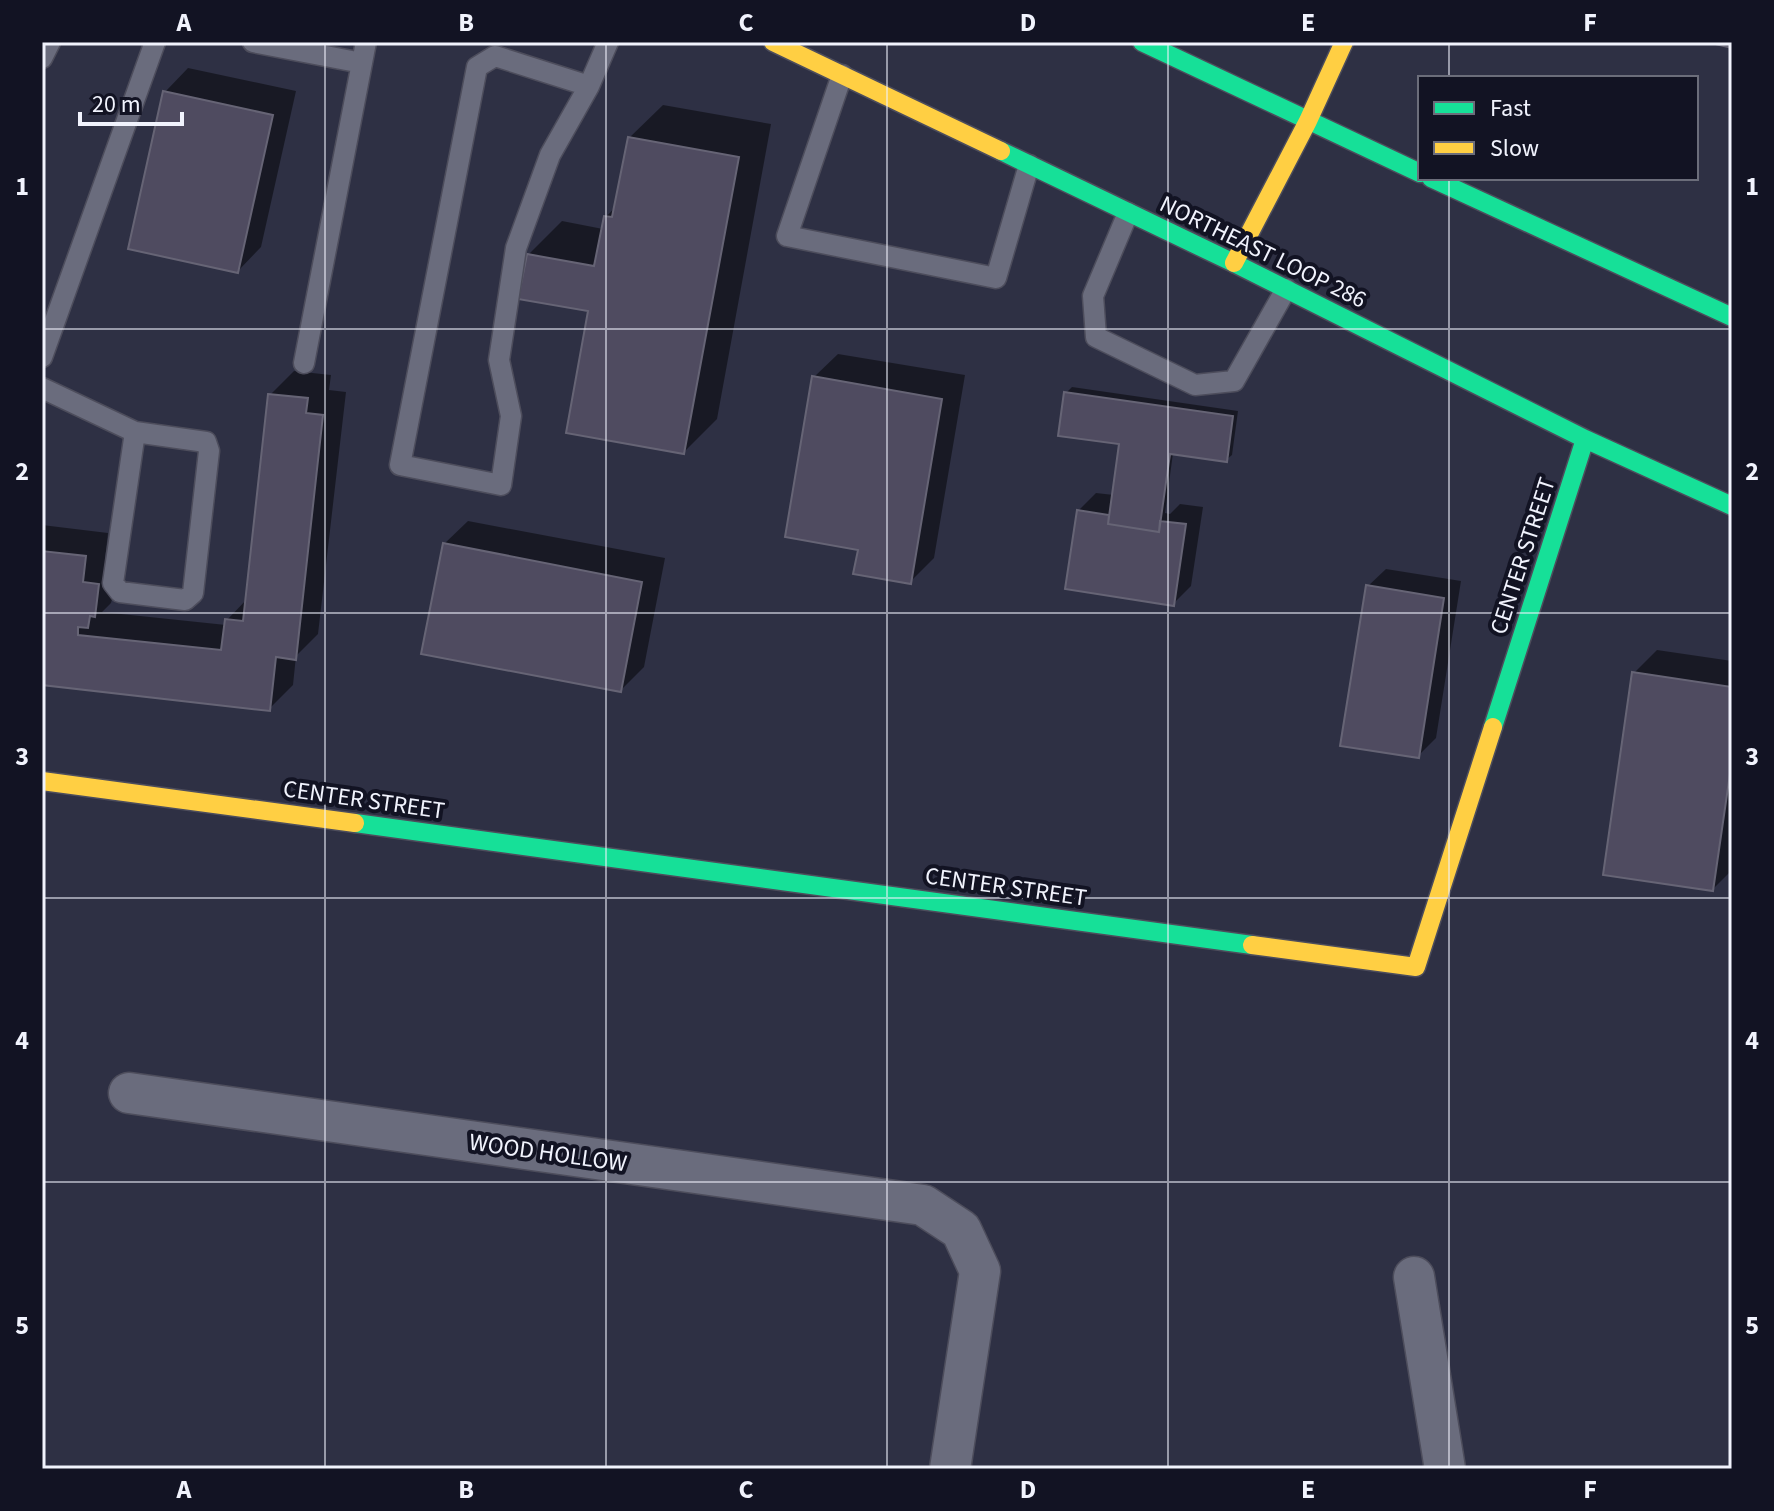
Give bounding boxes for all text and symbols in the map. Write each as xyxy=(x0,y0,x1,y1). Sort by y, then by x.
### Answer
text: A xyxy=(176,4,193,41)
text: B xyxy=(458,4,474,41)
text: C xyxy=(738,4,754,41)
text: D xyxy=(1020,4,1036,41)
text: E xyxy=(1301,4,1315,41)
text: F xyxy=(1583,4,1597,41)
scale bar xyxy=(80,76,182,126)
legend xyxy=(1418,76,1698,180)
text: 20 m xyxy=(92,87,141,122)
text: Fast xyxy=(1490,91,1531,126)
text: Slow xyxy=(1490,131,1539,166)
text: 1 xyxy=(15,168,29,205)
text: 1 xyxy=(1745,168,1759,205)
street label: NORTHEAST LOOP 286 xyxy=(1154,187,1372,317)
text: 2 xyxy=(15,453,29,490)
text: 2 xyxy=(1745,453,1759,490)
street label: CENTER STREET xyxy=(1481,473,1565,639)
text: 3 xyxy=(15,738,29,775)
text: 3 xyxy=(1745,738,1759,775)
street label: CENTER STREET xyxy=(281,771,447,829)
street label: CENTER STREET xyxy=(923,858,1089,916)
text: 4 xyxy=(15,1022,29,1059)
text: 4 xyxy=(1745,1022,1759,1059)
street label: WOOD HOLLOW xyxy=(467,1125,629,1181)
text: 5 xyxy=(15,1307,29,1344)
text: 5 xyxy=(1745,1307,1759,1344)
text: A xyxy=(176,1471,193,1508)
text: B xyxy=(458,1471,474,1508)
text: C xyxy=(738,1471,754,1508)
text: D xyxy=(1020,1471,1036,1508)
text: E xyxy=(1301,1471,1315,1508)
text: F xyxy=(1583,1471,1597,1508)

